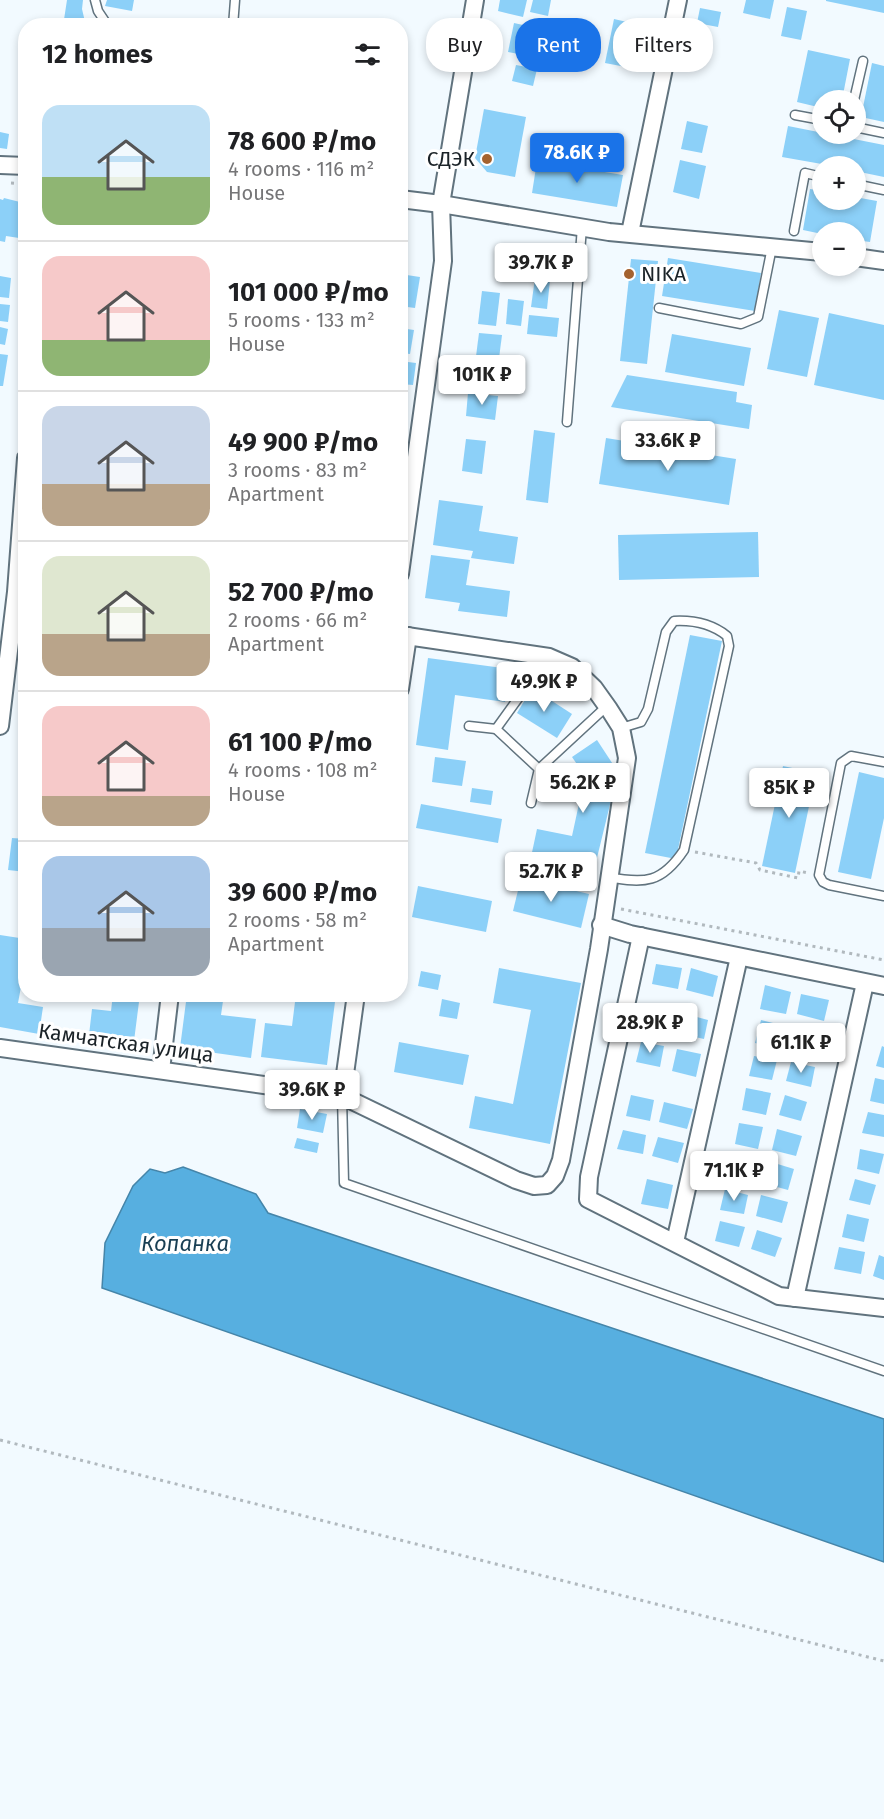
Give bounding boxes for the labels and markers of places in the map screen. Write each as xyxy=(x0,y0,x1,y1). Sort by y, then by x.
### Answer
pin: 78.6K ₽ xyxy=(522,133,632,184)
place label: СДЭК xyxy=(427,146,476,172)
marker: СДЭК xyxy=(480,152,494,166)
pin: 39.7K ₽ xyxy=(486,243,596,294)
place label: NIKA xyxy=(641,261,686,287)
marker: NIKA xyxy=(622,267,636,281)
pin: 101K ₽ xyxy=(433,355,531,406)
pin: 33.6K ₽ xyxy=(613,421,723,472)
pin: 49.9K ₽ xyxy=(489,662,599,713)
pin: 56.2K ₽ xyxy=(528,763,638,814)
pin: 85K ₽ xyxy=(747,768,831,819)
pin: 52.7K ₽ xyxy=(496,852,606,903)
pin: 28.9K ₽ xyxy=(595,1003,705,1054)
pin: 61.1K ₽ xyxy=(746,1023,856,1074)
pin: 39.6K ₽ xyxy=(257,1070,367,1121)
pin: 71.1K ₽ xyxy=(679,1151,789,1202)

